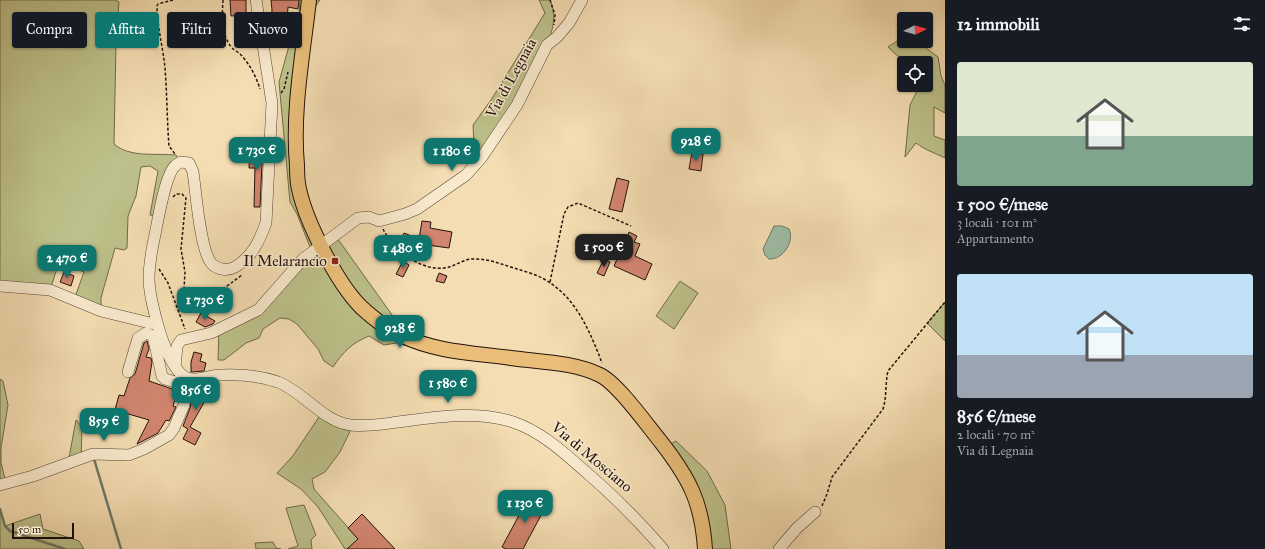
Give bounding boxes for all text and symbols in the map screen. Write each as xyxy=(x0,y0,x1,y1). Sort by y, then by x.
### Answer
chip: Compra xyxy=(12,12,87,48)
chip: Affitta xyxy=(95,12,159,48)
chip: Filtri xyxy=(167,12,226,48)
chip: Nuovo xyxy=(234,12,302,48)
north arrow xyxy=(897,12,933,48)
map controls xyxy=(897,12,933,92)
icon: filters xyxy=(1231,13,1253,35)
text: 12 immobili xyxy=(957,14,1040,35)
street label: Via di Legnaia xyxy=(481,34,541,122)
button: locate xyxy=(897,56,933,92)
icon: home xyxy=(1069,88,1141,160)
pin: 928 € xyxy=(668,128,724,162)
text: 928 € xyxy=(681,133,712,149)
pin: 1 730 € xyxy=(220,137,294,171)
pin: 1 180 € xyxy=(415,138,489,172)
text: 1 730 € xyxy=(238,142,276,158)
text: 1 180 € xyxy=(433,143,471,159)
text: 1 500 €/mese xyxy=(957,194,1048,215)
text: 3 locali · 101 m² xyxy=(957,215,1037,231)
text: Appartamento xyxy=(957,231,1034,247)
pin: 1 500 € xyxy=(567,234,641,268)
pin: 1 480 € xyxy=(366,235,440,269)
text: 1 500 € xyxy=(584,239,624,255)
text: 1 480 € xyxy=(383,240,423,256)
pin: 2 470 € xyxy=(30,245,104,279)
text: 2 470 € xyxy=(46,250,88,266)
place label: Il Melarancio xyxy=(243,252,327,270)
marker: Il Melarancio xyxy=(330,256,340,266)
pin: 1 730 € xyxy=(168,287,242,321)
text: 1 730 € xyxy=(186,292,224,308)
icon: home xyxy=(1069,300,1141,372)
pin: 928 € xyxy=(372,315,428,349)
text: 928 € xyxy=(385,320,416,336)
pin: 1 580 € xyxy=(411,370,485,404)
text: 1 580 € xyxy=(428,375,468,391)
pin: 856 € xyxy=(168,377,224,411)
text: 856 € xyxy=(181,382,211,398)
text: 856 €/mese xyxy=(957,406,1036,427)
pin: 859 € xyxy=(76,408,132,442)
text: 859 € xyxy=(89,413,119,429)
street label: Via di Mosciano xyxy=(547,417,636,496)
text: 2 locali · 70 m² xyxy=(957,427,1035,443)
text: Via di Legnaia xyxy=(957,443,1033,459)
pin: 1 130 € xyxy=(488,490,562,524)
text: 1 130 € xyxy=(507,495,543,511)
scale bar xyxy=(12,521,74,540)
text: 50 m xyxy=(18,523,41,536)

